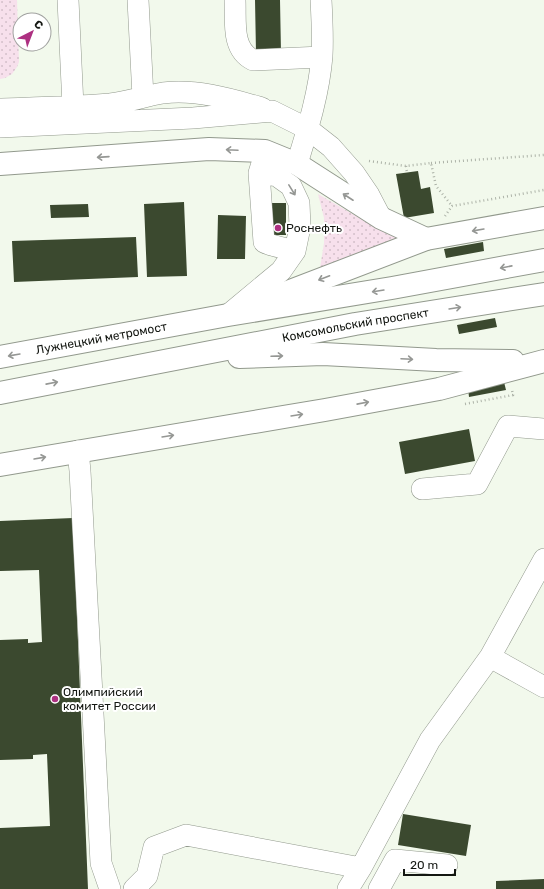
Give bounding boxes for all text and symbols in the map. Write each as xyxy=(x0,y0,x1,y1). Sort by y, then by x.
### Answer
north arrow xyxy=(12,12,52,52)
text: С xyxy=(31,18,46,33)
one-way arrow xyxy=(226,146,239,153)
one-way arrow xyxy=(97,153,110,160)
one-way arrow xyxy=(289,184,297,196)
one-way arrow xyxy=(342,192,354,200)
place label: Роснефть xyxy=(286,221,342,235)
marker: Роснефть xyxy=(273,223,283,233)
one-way arrow xyxy=(472,226,485,234)
one-way arrow xyxy=(500,263,513,271)
one-way arrow xyxy=(319,275,331,283)
one-way arrow xyxy=(372,287,385,295)
one-way arrow xyxy=(448,304,461,312)
street label: Комсомольский проспект xyxy=(281,305,430,345)
street label: Лужнецкий метромост xyxy=(35,319,168,357)
one-way arrow xyxy=(7,351,20,359)
one-way arrow xyxy=(270,352,283,360)
one-way arrow xyxy=(400,355,413,362)
one-way arrow xyxy=(45,378,58,386)
one-way arrow xyxy=(356,398,369,406)
one-way arrow xyxy=(290,410,303,418)
one-way arrow xyxy=(162,432,175,440)
one-way arrow xyxy=(33,454,46,462)
place label: Олимпийский комитет России xyxy=(63,685,156,713)
marker: Олимпийский комитет России xyxy=(50,694,60,704)
scale bar xyxy=(404,851,455,877)
text: 20 m xyxy=(410,858,438,872)

